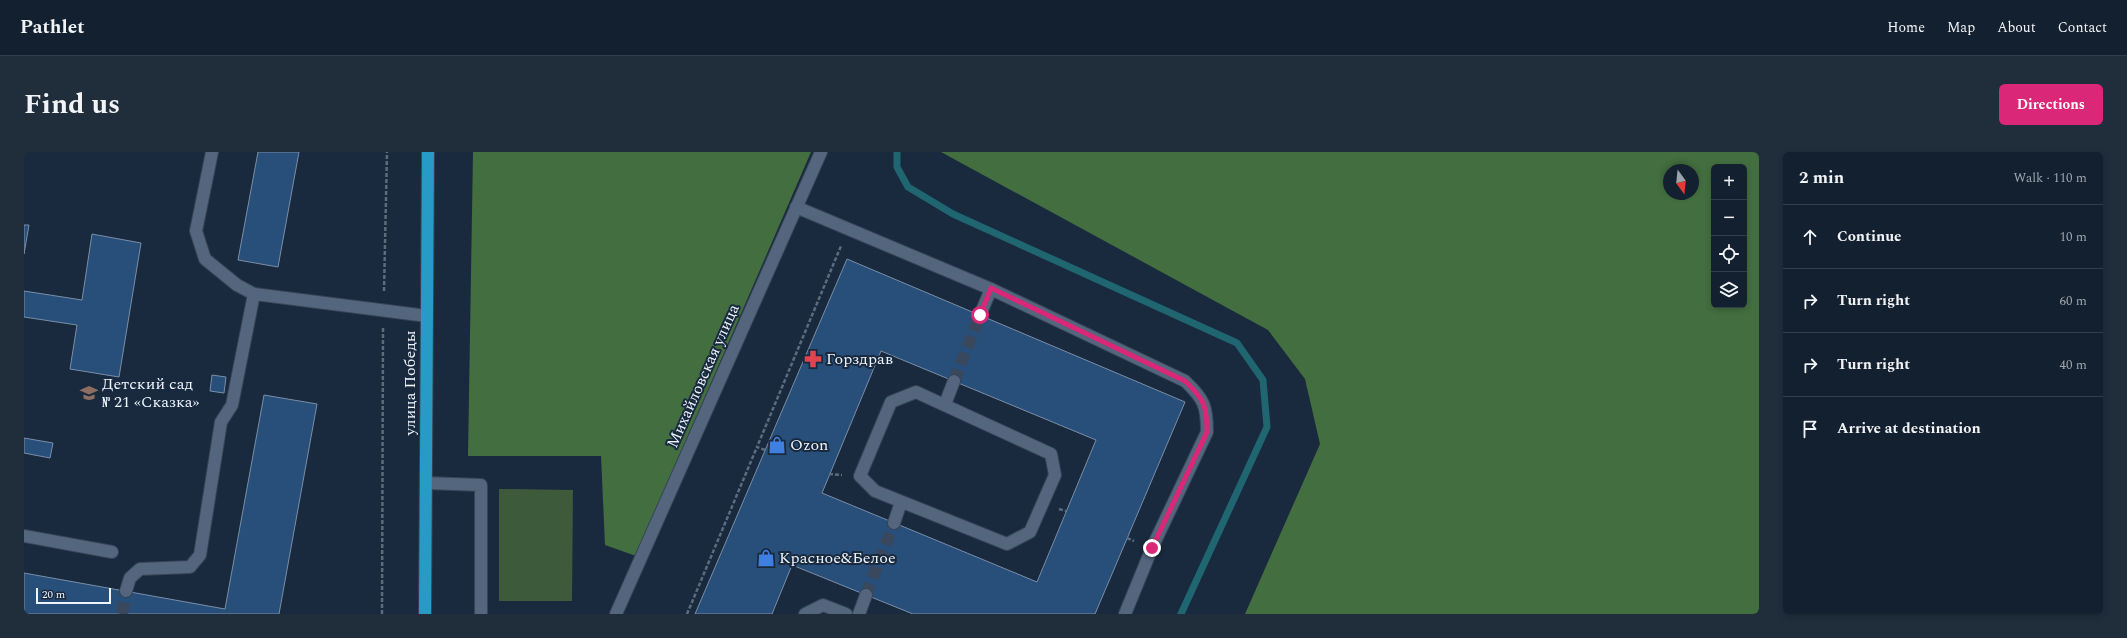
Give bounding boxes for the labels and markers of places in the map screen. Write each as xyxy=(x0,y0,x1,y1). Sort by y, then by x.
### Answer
place label: Горздрав xyxy=(826,347,893,371)
pharmacy icon: Горздрав xyxy=(803,349,823,369)
place label: Детский сад № 21 «Сказка» xyxy=(102,372,200,414)
school or university icon: Детский сад № 21 «Сказка» xyxy=(79,383,99,403)
place label: Ozon xyxy=(790,433,828,457)
shop icon: Ozon xyxy=(767,435,787,455)
place label: Красное&Белое xyxy=(779,546,896,570)
shop icon: Красное&Белое xyxy=(756,548,776,568)

